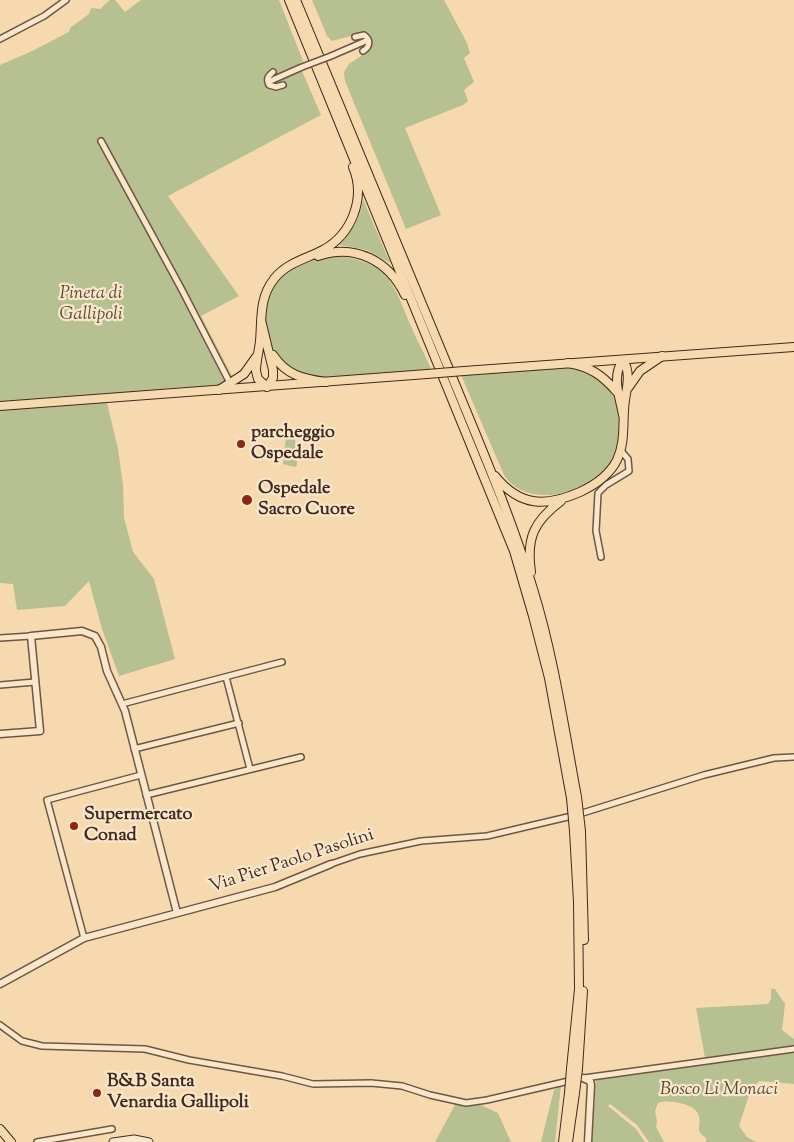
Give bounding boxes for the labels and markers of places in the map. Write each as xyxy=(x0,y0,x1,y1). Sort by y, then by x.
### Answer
place label: parcheggio Ospedale xyxy=(251,423,335,466)
marker: parcheggio Ospedale xyxy=(235,438,247,450)
place label: Ospedale Sacro Cuore xyxy=(258,479,355,522)
marker: Ospedale Sacro Cuore xyxy=(240,493,254,507)
place label: Supermercato Conad xyxy=(84,805,192,848)
marker: Supermercato Conad xyxy=(68,820,80,832)
place label: B&B Santa Venardia Gallipoli xyxy=(107,1072,249,1114)
marker: B&B Santa Venardia Gallipoli xyxy=(91,1087,103,1099)

